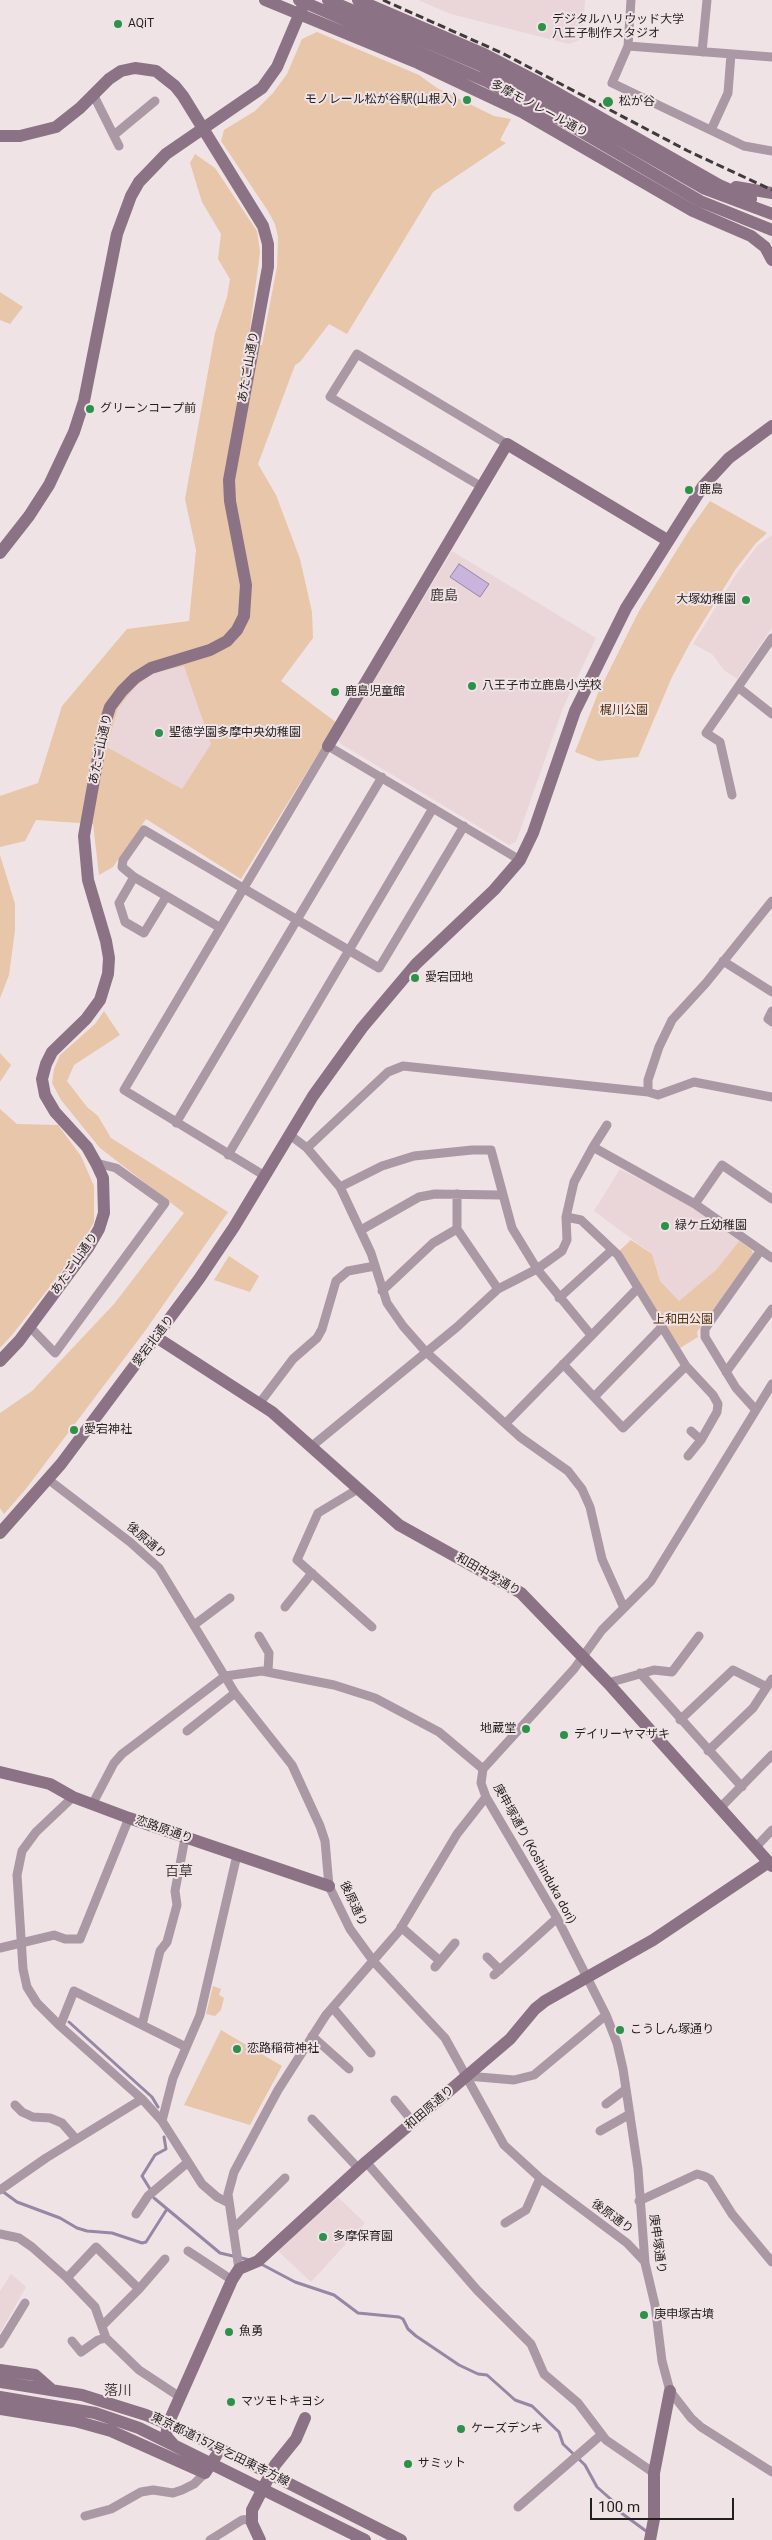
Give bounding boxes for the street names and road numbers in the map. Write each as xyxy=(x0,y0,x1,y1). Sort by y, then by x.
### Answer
street label: 多摩モノレール通り xyxy=(488,77,590,141)
street label: あたご山通り xyxy=(236,330,262,404)
street label: あたご山通り xyxy=(86,712,116,786)
street label: あたご山通り xyxy=(48,1230,102,1298)
street label: 愛宕北通り xyxy=(130,1313,178,1369)
street label: 後原通り xyxy=(123,1520,169,1562)
street label: 和田中学通り xyxy=(453,1551,523,1599)
street label: 庚申塚通り (Koshinduka dori) xyxy=(490,1782,578,1926)
street label: 恋路原通り xyxy=(133,1813,195,1847)
street label: 後原通り xyxy=(336,1879,370,1929)
street label: 和田原通り xyxy=(403,2083,457,2133)
street label: 後原通り xyxy=(588,2197,636,2237)
street label: 庚申塚通り xyxy=(646,2213,668,2275)
street label: 東京都道157号乞田東寺方線 xyxy=(148,2410,292,2490)

